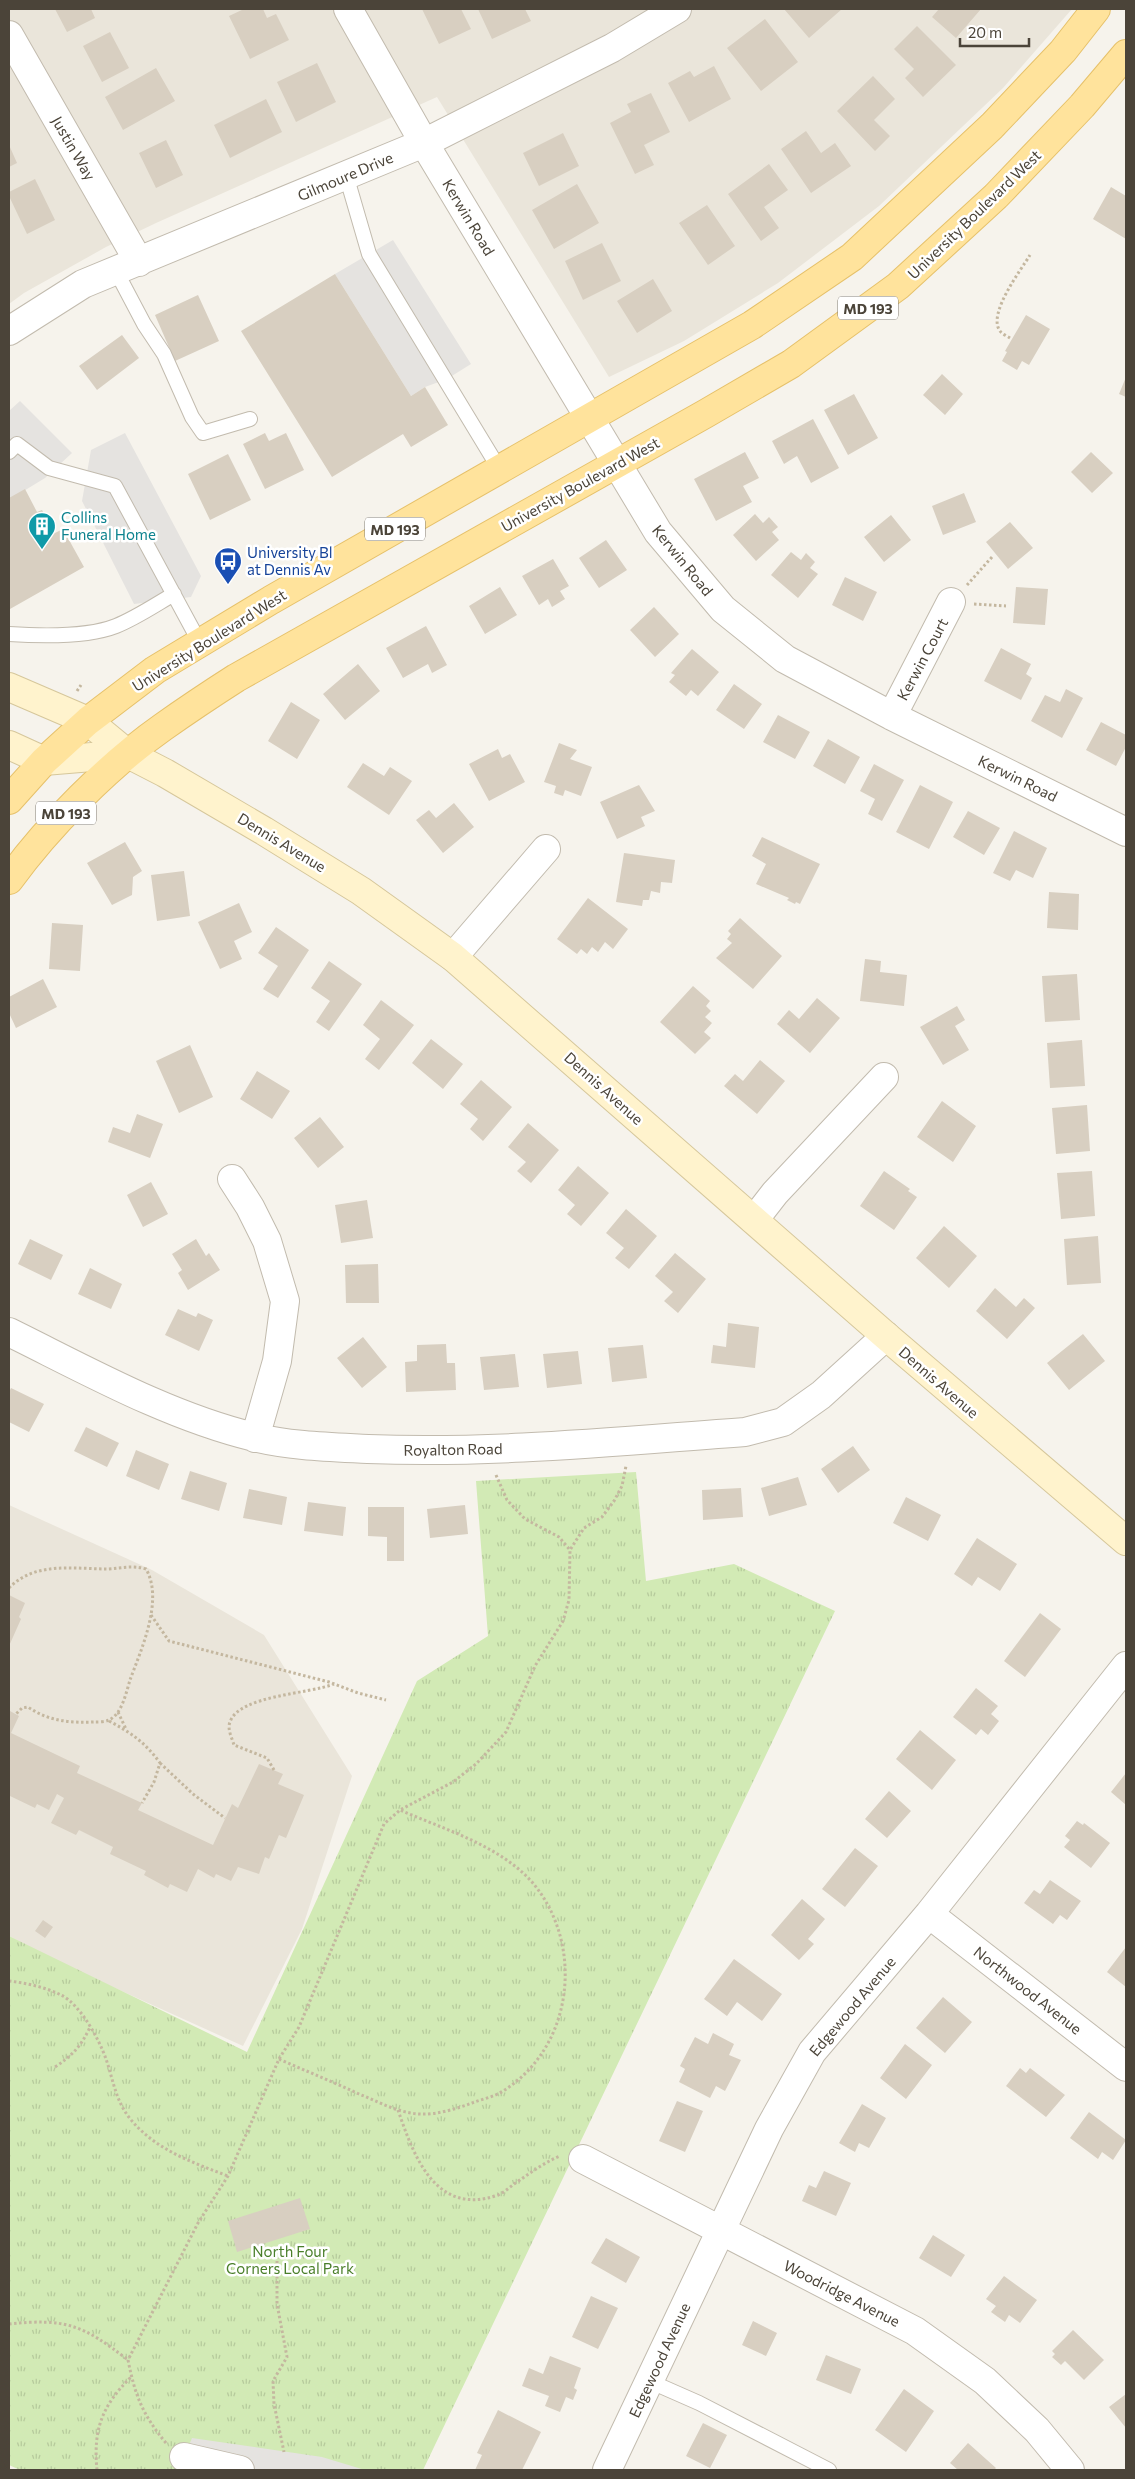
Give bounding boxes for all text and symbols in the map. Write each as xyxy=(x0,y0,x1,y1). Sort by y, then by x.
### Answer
scale bar xyxy=(960,15,1029,47)
text: 20 m xyxy=(968,23,1002,41)
street label: Justin Way xyxy=(48,113,100,183)
street label: University Boulevard West xyxy=(904,146,1044,282)
street label: Gilmoure Drive xyxy=(295,148,395,204)
street label: Kerwin Road xyxy=(439,176,499,258)
road number: MD 193 xyxy=(838,296,898,320)
street label: University Boulevard West xyxy=(498,433,662,535)
place label: Collins Funeral Home xyxy=(61,508,156,543)
building icon: Collins Funeral Home xyxy=(27,511,57,550)
road number: MD 193 xyxy=(365,518,425,540)
street label: Kerwin Road xyxy=(649,521,717,599)
place label: University Bl at Dennis Av xyxy=(247,543,332,578)
bus stop icon: University Bl at Dennis Av xyxy=(213,546,243,585)
street label: University Boulevard West xyxy=(129,585,289,695)
street label: Kerwin Court xyxy=(893,615,951,703)
street label: Kerwin Road xyxy=(975,751,1061,805)
road number: MD 193 xyxy=(36,801,96,824)
street label: Dennis Avenue xyxy=(235,809,329,875)
street label: Dennis Avenue xyxy=(561,1048,647,1128)
street label: Dennis Avenue xyxy=(895,1342,983,1422)
street label: Royalton Road xyxy=(403,1439,503,1459)
street label: Northwood Avenue xyxy=(970,1942,1086,2038)
street label: Edgewood Avenue xyxy=(805,1952,899,2059)
park label: North Four Corners Local Park xyxy=(226,2242,354,2277)
street label: Woodridge Avenue xyxy=(781,2256,903,2330)
street label: Edgewood Avenue xyxy=(625,2300,693,2420)

